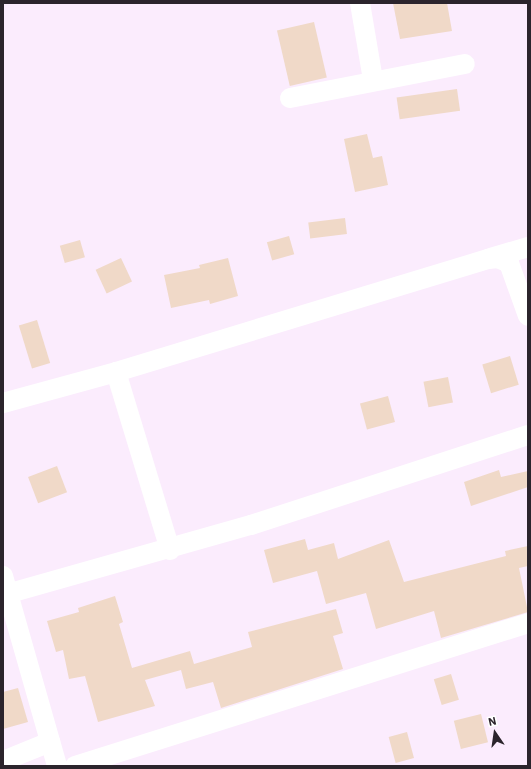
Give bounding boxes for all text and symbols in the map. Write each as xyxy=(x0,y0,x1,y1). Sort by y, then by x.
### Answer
north arrow xyxy=(475,713,515,753)
text: N xyxy=(487,714,498,729)

